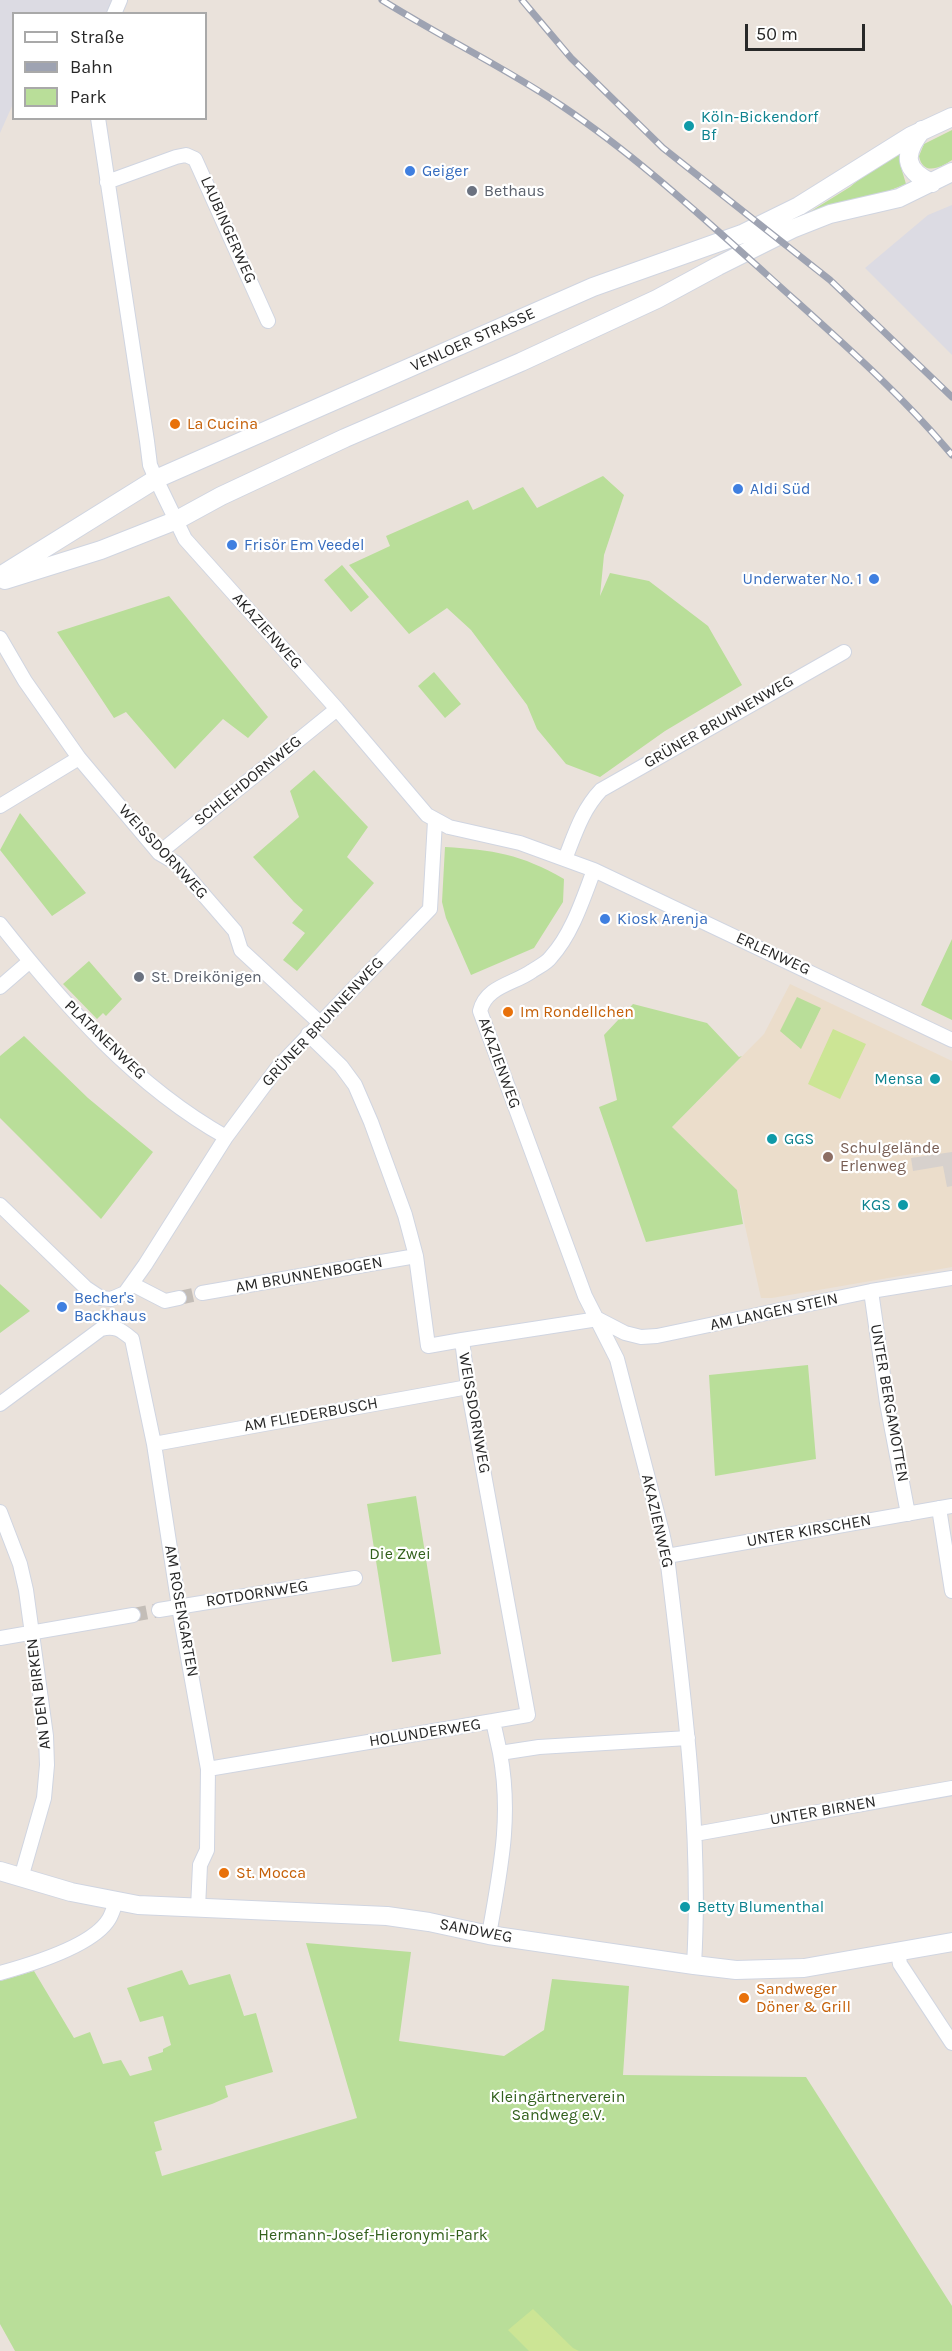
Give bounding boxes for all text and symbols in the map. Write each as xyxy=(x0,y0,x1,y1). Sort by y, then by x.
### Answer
legend xyxy=(12,12,207,120)
scale bar xyxy=(748,12,868,50)
text: 50 m xyxy=(756,23,798,45)
text: Straße xyxy=(70,26,124,48)
text: Bahn xyxy=(70,56,113,78)
text: Park xyxy=(70,86,107,108)
place label: Köln-Bickendorf Bf xyxy=(701,107,819,145)
marker: Köln-Bickendorf Bf xyxy=(682,119,696,133)
place label: Geiger xyxy=(422,161,468,181)
marker: Geiger xyxy=(403,164,417,178)
street label: LAUBINGERWEG xyxy=(196,173,260,287)
place label: Bethaus xyxy=(484,181,545,201)
marker: Bethaus xyxy=(465,184,479,198)
street label: VENLOER STRASSE xyxy=(408,304,538,376)
place label: La Cucina xyxy=(187,414,258,434)
marker: La Cucina xyxy=(168,417,182,431)
place label: Aldi Süd xyxy=(750,479,811,499)
marker: Aldi Süd xyxy=(731,482,745,496)
place label: Frisör Em Veedel xyxy=(244,535,365,555)
marker: Frisör Em Veedel xyxy=(225,538,239,552)
place label: Underwater No. 1 xyxy=(743,569,862,589)
marker: Underwater No. 1 xyxy=(867,572,881,586)
street label: AKAZIENWEG xyxy=(228,589,306,673)
street label: GRÜNER BRUNNENWEG xyxy=(641,671,797,773)
street label: SCHLEHDORNWEG xyxy=(190,732,306,830)
street label: WEISSDORNWEG xyxy=(114,801,212,903)
place label: Kiosk Arenja xyxy=(617,909,708,929)
marker: Kiosk Arenja xyxy=(598,912,612,926)
street label: ERLENWEG xyxy=(733,928,813,980)
street label: GRÜNER BRUNNENWEG xyxy=(258,953,388,1091)
place label: St. Dreikönigen xyxy=(151,967,262,987)
marker: St. Dreikönigen xyxy=(132,970,146,984)
street label: PLATANENWEG xyxy=(60,996,150,1084)
place label: Im Rondellchen xyxy=(520,1002,634,1022)
marker: Im Rondellchen xyxy=(501,1005,515,1019)
street label: AKAZIENWEG xyxy=(474,1015,524,1111)
place label: Mensa xyxy=(874,1069,923,1089)
marker: Mensa xyxy=(928,1072,942,1086)
place label: GGS xyxy=(784,1129,814,1149)
marker: GGS xyxy=(765,1132,779,1146)
place label: Schulgelände Erlenweg xyxy=(840,1138,940,1176)
marker: Schulgelände Erlenweg xyxy=(821,1150,835,1164)
place label: KGS xyxy=(861,1195,891,1215)
marker: KGS xyxy=(896,1198,910,1212)
street label: AM BRUNNENBOGEN xyxy=(234,1253,384,1297)
place label: Becher's Backhaus xyxy=(74,1288,147,1326)
street label: AM LANGEN STEIN xyxy=(708,1289,840,1335)
marker: Becher's Backhaus xyxy=(55,1300,69,1314)
street label: UNTER BERGAMOTTEN xyxy=(866,1323,912,1483)
street label: WEISSDORNWEG xyxy=(454,1351,494,1475)
street label: AM FLIEDERBUSCH xyxy=(242,1394,380,1436)
street label: AKAZIENWEG xyxy=(637,1472,677,1570)
street label: UNTER KIRSCHEN xyxy=(745,1511,873,1551)
street label: AM ROSENGARTEN xyxy=(160,1544,202,1678)
park label: Die Zwei xyxy=(369,1544,431,1564)
street label: ROTDORNWEG xyxy=(204,1576,310,1612)
street label: AN DEN BIRKEN xyxy=(23,1637,55,1751)
street label: HOLUNDERWEG xyxy=(368,1715,482,1751)
street label: UNTER BIRNEN xyxy=(769,1792,877,1830)
place label: St. Mocca xyxy=(236,1863,306,1883)
marker: St. Mocca xyxy=(217,1866,231,1880)
place label: Betty Blumenthal xyxy=(697,1897,824,1917)
marker: Betty Blumenthal xyxy=(678,1900,692,1914)
street label: SANDWEG xyxy=(438,1915,514,1947)
place label: Sandweger Döner & Grill xyxy=(756,1979,851,2017)
marker: Sandweger Döner & Grill xyxy=(737,1991,751,2005)
park label: Kleingärtnerverein Sandweg e.V. xyxy=(491,2087,625,2125)
park label: Hermann-Josef-Hieronymi-Park xyxy=(258,2225,488,2245)

